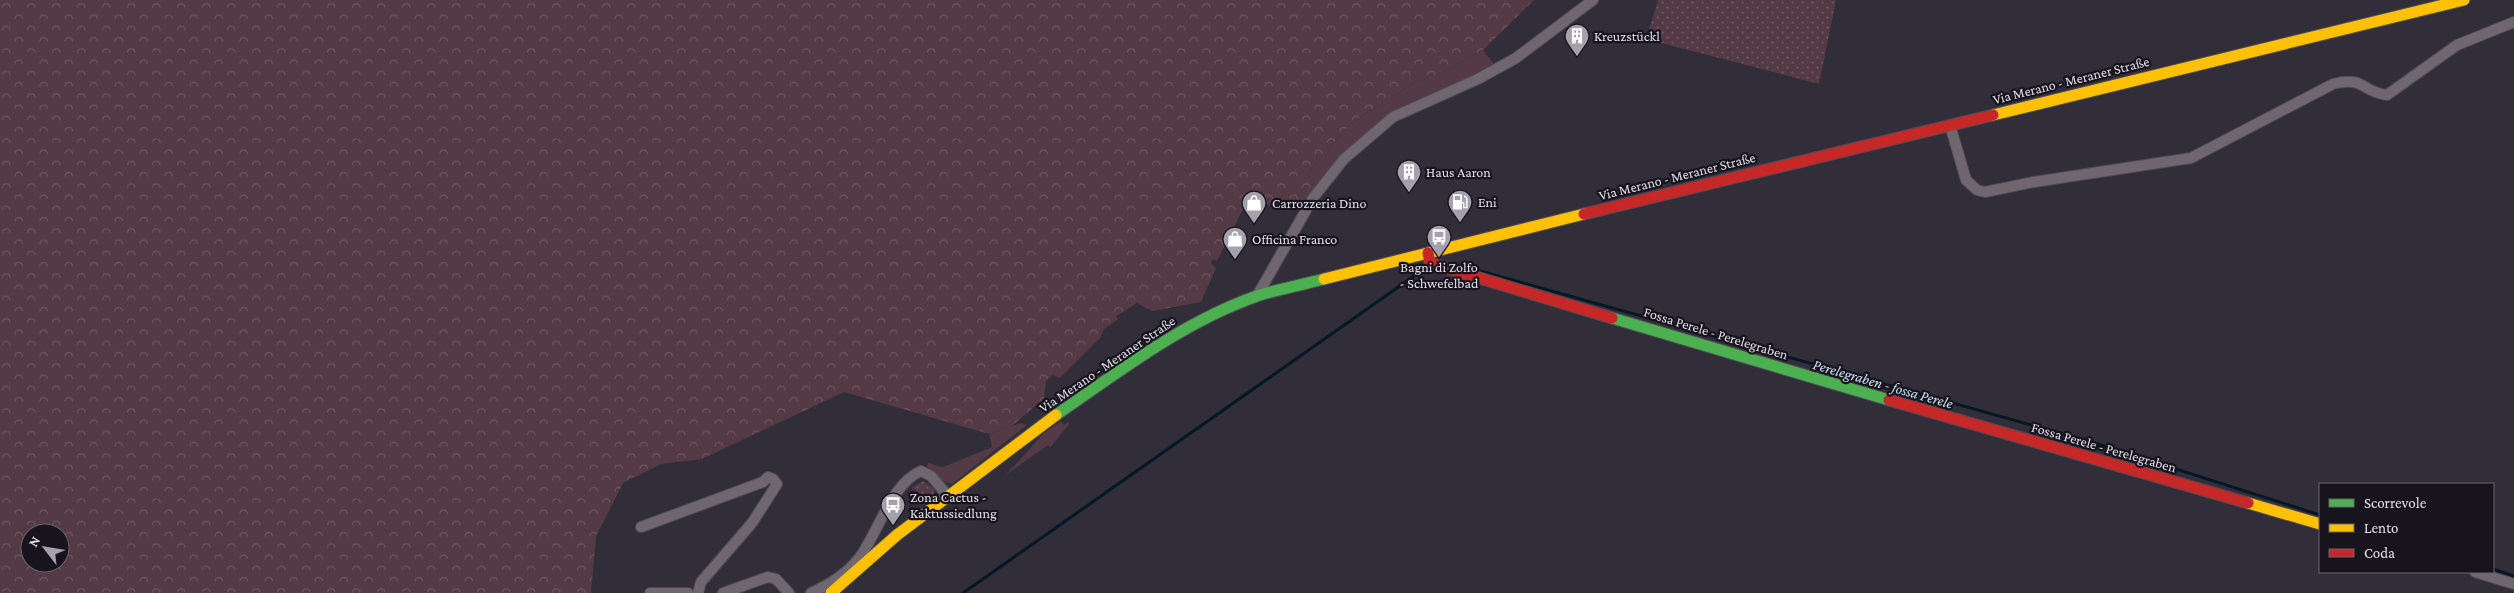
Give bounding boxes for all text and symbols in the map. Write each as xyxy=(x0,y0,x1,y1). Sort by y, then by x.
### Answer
building icon: Kreuzstückl xyxy=(1564,23,1590,57)
place label: Kreuzstückl xyxy=(1594,28,1660,44)
street label: Via Merano - Meraner Straße xyxy=(1991,53,2151,107)
street label: Via Merano - Meraner Straße xyxy=(1597,149,1757,203)
building icon: Haus Aaron xyxy=(1396,159,1422,193)
place label: Haus Aaron xyxy=(1426,164,1491,180)
fuel station icon: Eni xyxy=(1447,189,1473,223)
shop icon: Carrozzeria Dino xyxy=(1241,190,1267,224)
place label: Eni xyxy=(1478,194,1497,210)
place label: Carrozzeria Dino xyxy=(1272,195,1367,211)
bus stop icon: Bagni di Zolfo - Schwefelbad xyxy=(1426,224,1452,258)
shop icon: Officina Franco xyxy=(1222,226,1248,260)
place label: Officina Franco xyxy=(1252,231,1337,247)
place label: Bagni di Zolfo - Schwefelbad xyxy=(1400,259,1479,291)
street label: Fossa Perele - Perelegraben xyxy=(1642,303,1790,363)
street label: Via Merano - Meraner Straße xyxy=(1036,312,1178,416)
water label: Perelegraben - fossa Perele xyxy=(1811,356,1955,413)
street label: Fossa Perele - Perelegraben xyxy=(2030,419,2179,475)
legend xyxy=(2319,483,2494,573)
place label: Zona Cactus - Kaktussiedlung xyxy=(910,489,997,521)
bus stop icon: Zona Cactus - Kaktussiedlung xyxy=(880,492,906,526)
text: Scorrevole xyxy=(2364,495,2427,511)
text: Lento xyxy=(2364,520,2398,536)
north arrow xyxy=(20,523,70,573)
text: N xyxy=(25,533,43,550)
text: Coda xyxy=(2364,545,2395,561)

